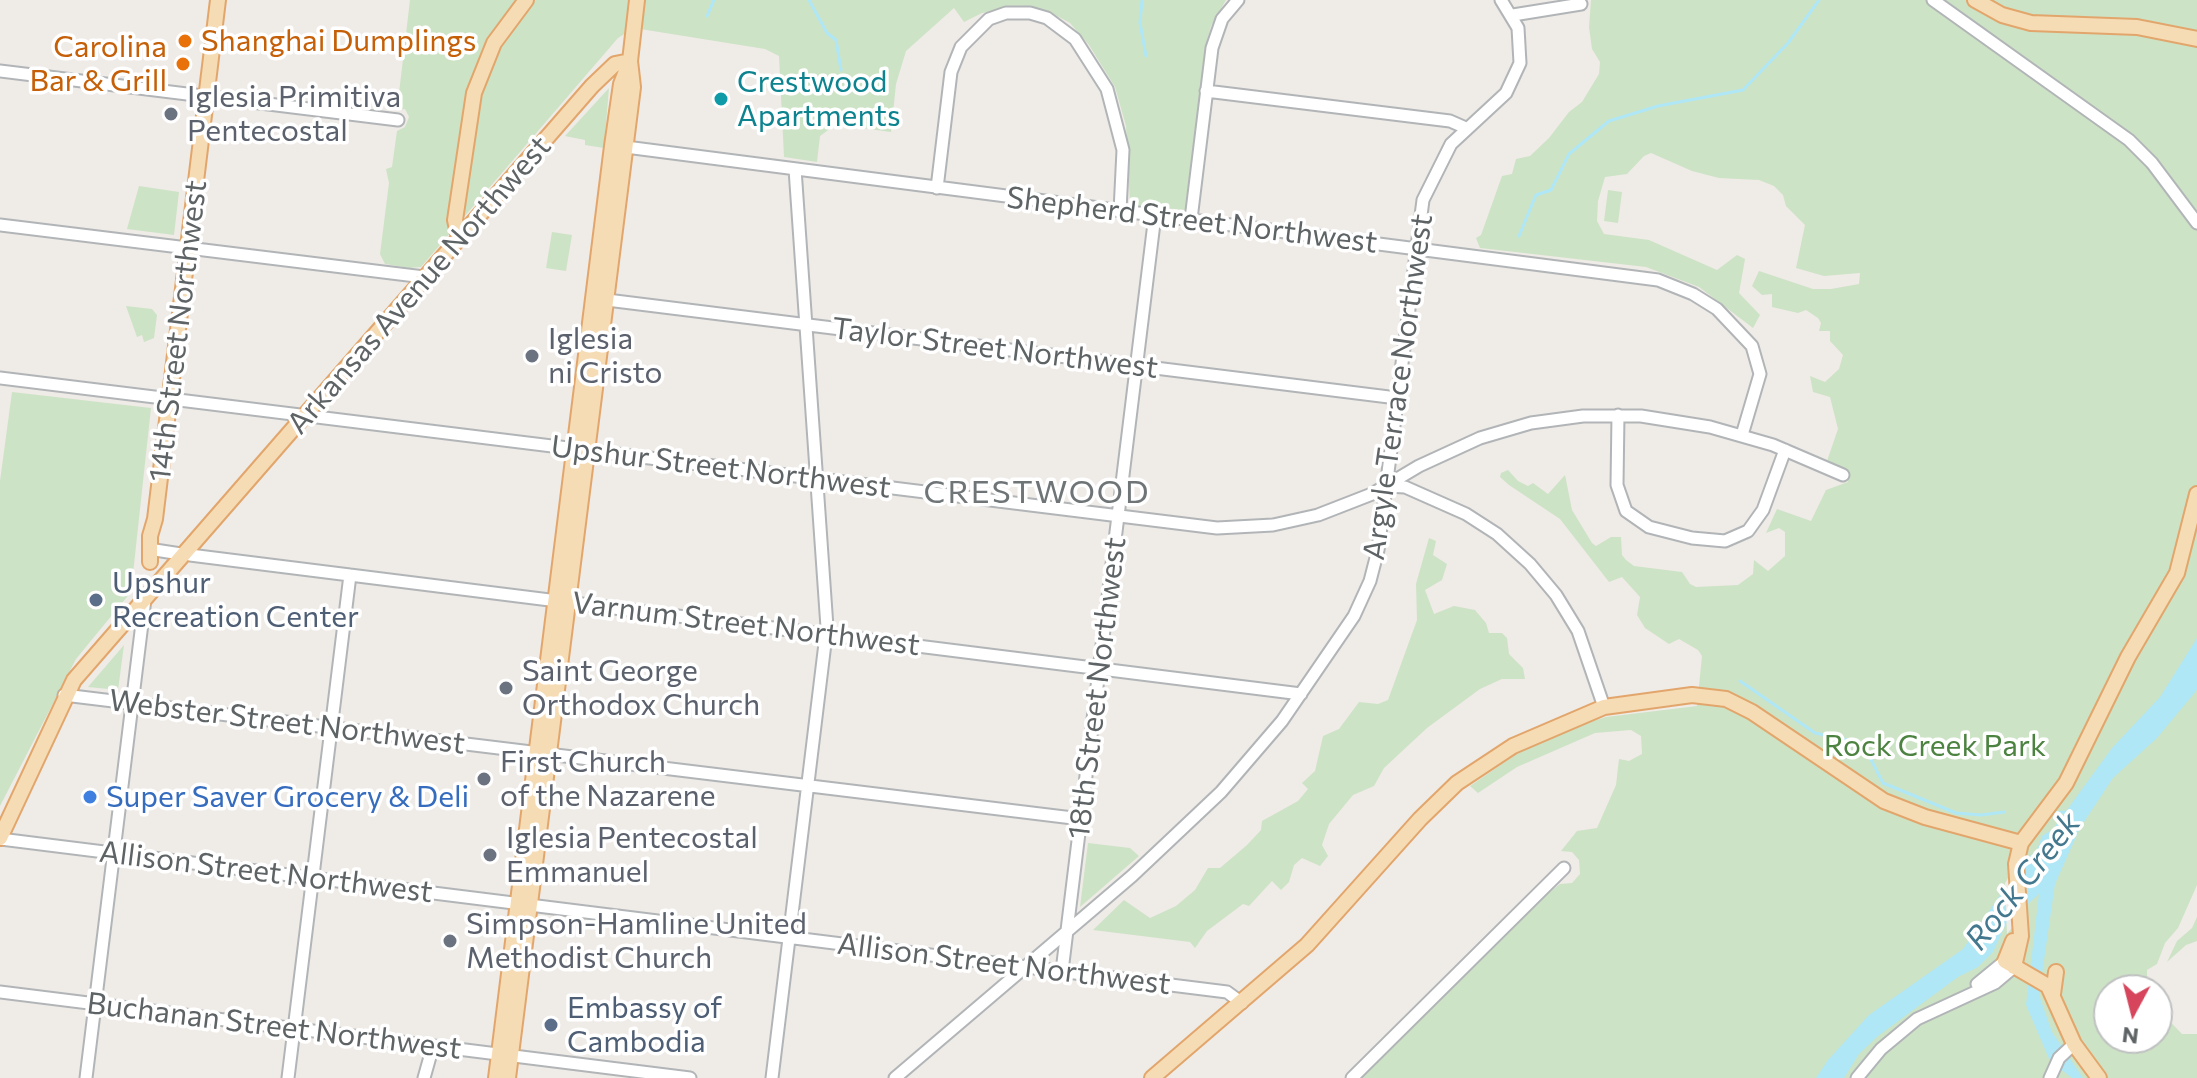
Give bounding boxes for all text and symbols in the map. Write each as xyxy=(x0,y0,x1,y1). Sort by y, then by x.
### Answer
place label: Shanghai Dumplings xyxy=(201,23,476,59)
place label: Carolina Bar & Grill xyxy=(30,29,167,100)
marker: Shanghai Dumplings xyxy=(176,32,194,50)
marker: Carolina Bar & Grill xyxy=(174,55,192,73)
place label: Crestwood Apartments xyxy=(737,64,901,134)
place label: Iglesia Primitiva Pentecostal xyxy=(187,79,401,150)
marker: Crestwood Apartments xyxy=(712,90,730,108)
marker: Iglesia Primitiva Pentecostal xyxy=(162,105,180,123)
street label: Arkansas Avenue Northwest xyxy=(280,129,558,441)
street label: 14th Street Northwest xyxy=(142,178,214,484)
street label: Shepherd Street Northwest xyxy=(1005,179,1379,261)
street label: Argyle Terrace Northwest xyxy=(1356,212,1440,562)
street label: Taylor Street Northwest xyxy=(830,310,1160,386)
place label: Iglesia ni Cristo xyxy=(548,321,662,392)
marker: Iglesia ni Cristo xyxy=(523,347,541,365)
street label: Upshur Street Northwest xyxy=(549,428,893,506)
district label: CRESTWOOD xyxy=(923,473,1151,511)
street label: 18th Street Northwest xyxy=(1061,535,1133,841)
place label: Upshur Recreation Center xyxy=(112,565,359,636)
street label: Varnum Street Northwest xyxy=(570,585,922,663)
marker: Upshur Recreation Center xyxy=(87,591,105,609)
place label: Saint George Orthodox Church xyxy=(522,653,760,724)
marker: Saint George Orthodox Church xyxy=(497,679,515,697)
street label: Webster Street Northwest xyxy=(107,682,467,762)
park label: Rock Creek Park xyxy=(1824,728,2046,764)
place label: First Church of the Nazarene xyxy=(500,744,716,814)
marker: First Church of the Nazarene xyxy=(475,770,493,788)
place label: Super Saver Grocery & Deli xyxy=(106,779,469,815)
marker: Super Saver Grocery & Deli xyxy=(81,788,99,806)
water label: Rock Creek xyxy=(1957,805,2089,957)
place label: Iglesia Pentecostal Emmanuel xyxy=(506,820,758,890)
street label: Allison Street Northwest xyxy=(97,834,435,910)
marker: Iglesia Pentecostal Emmanuel xyxy=(481,846,499,864)
place label: Simpson-Hamline United Methodist Church xyxy=(466,906,807,976)
street label: Allison Street Northwest xyxy=(835,926,1173,1002)
marker: Simpson-Hamline United Methodist Church xyxy=(441,932,459,950)
north arrow xyxy=(2093,974,2173,1054)
street label: Buchanan Street Northwest xyxy=(85,985,463,1067)
place label: Embassy of Cambodia xyxy=(567,990,722,1060)
marker: Embassy of Cambodia xyxy=(542,1016,560,1034)
text: N xyxy=(2120,1022,2140,1051)

